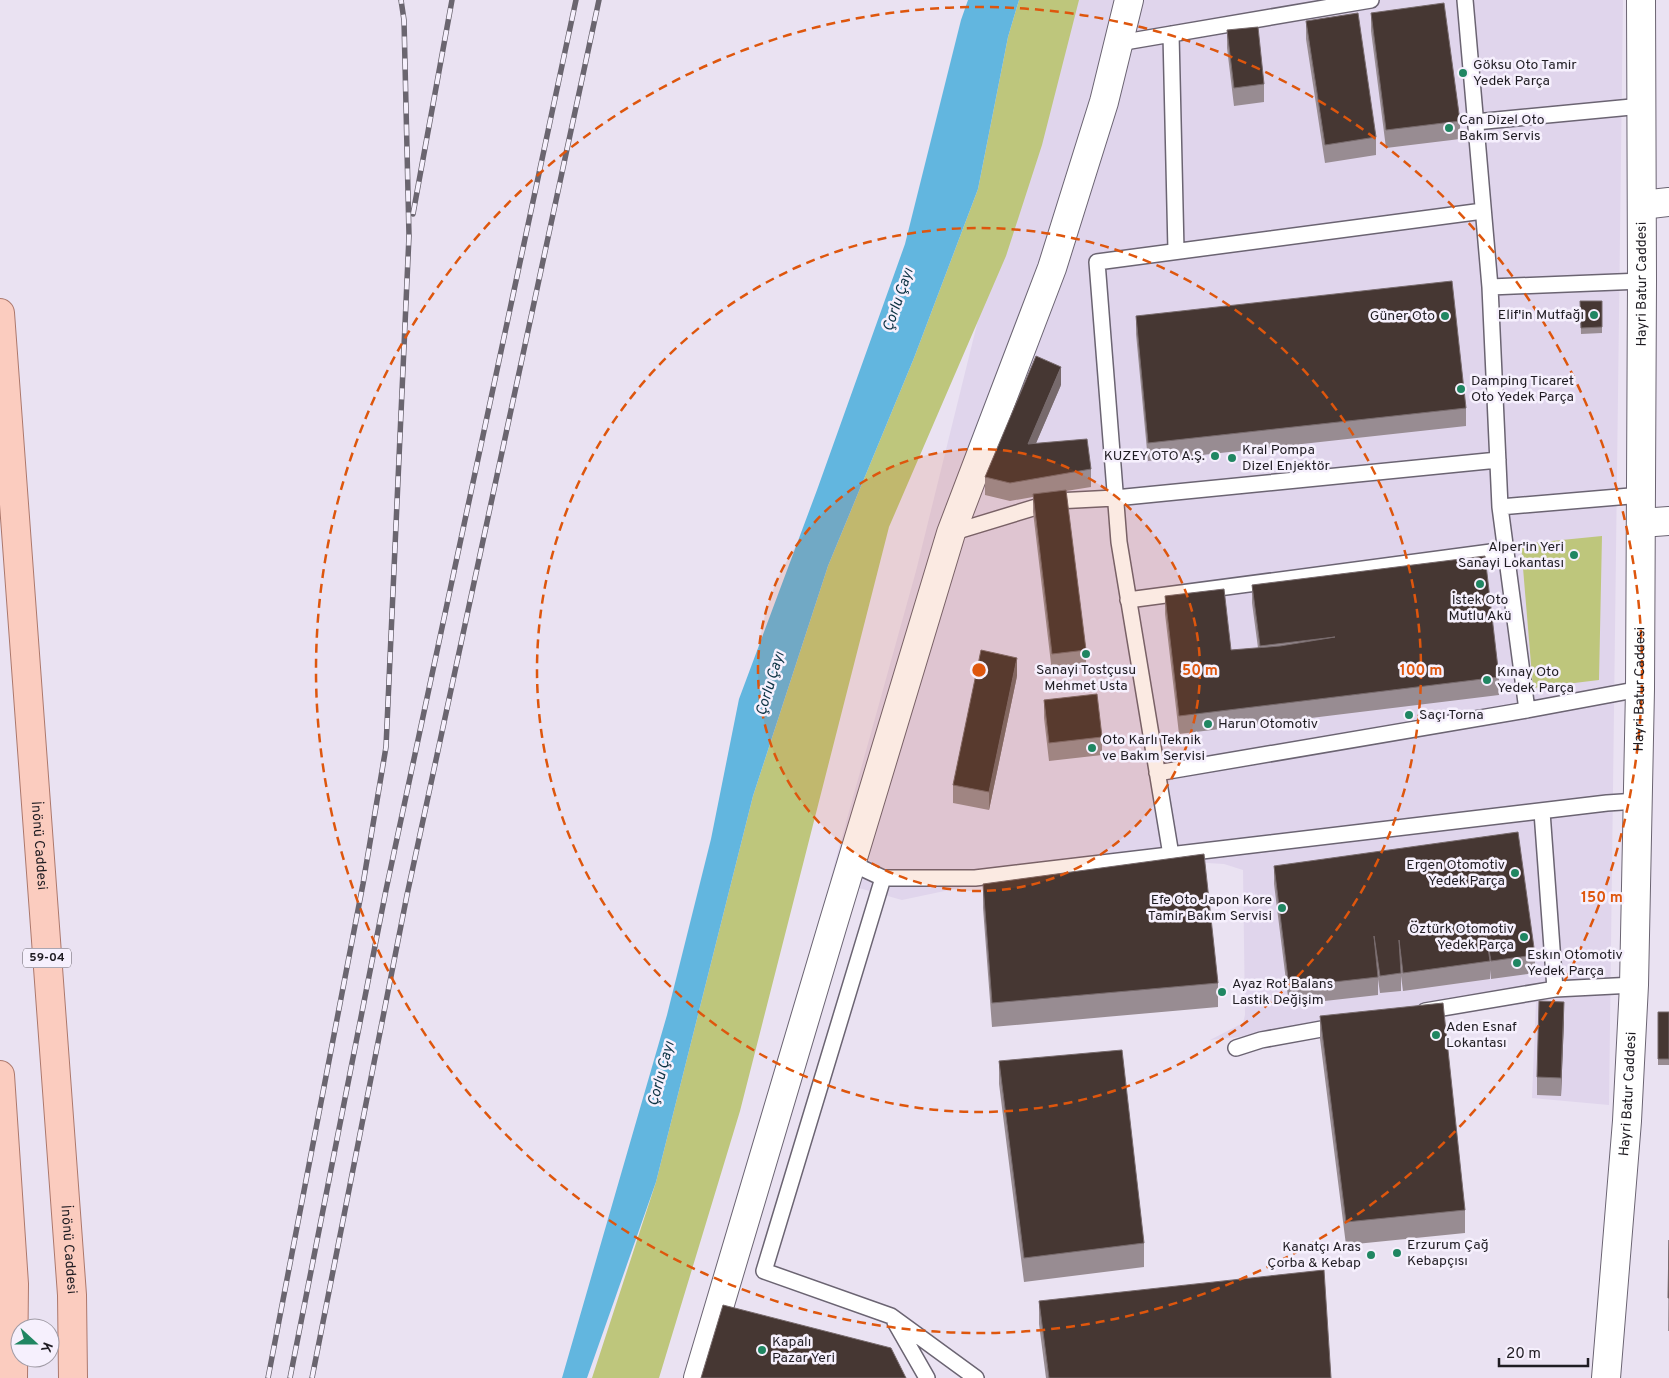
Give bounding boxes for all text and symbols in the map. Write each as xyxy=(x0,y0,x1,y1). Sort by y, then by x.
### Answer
place label: Göksu Oto Tamir Yedek Parça xyxy=(1473,57,1577,90)
marker: Göksu Oto Tamir Yedek Parça xyxy=(1457,67,1469,79)
place label: Can Dizel Oto Bakım Servis xyxy=(1459,112,1545,145)
marker: Can Dizel Oto Bakım Servis xyxy=(1443,122,1455,134)
street label: Hayri Batur Caddesi xyxy=(1633,222,1651,346)
water label: Çorlu Çayı xyxy=(879,265,919,334)
place label: Elif'in Mutfağı xyxy=(1498,307,1584,324)
place label: Güner Oto xyxy=(1370,308,1435,325)
marker: Elif'in Mutfağı xyxy=(1588,309,1600,321)
marker: Güner Oto xyxy=(1439,310,1451,322)
place label: Damping Ticaret Oto Yedek Parça xyxy=(1471,373,1574,406)
marker: Damping Ticaret Oto Yedek Parça xyxy=(1455,383,1467,395)
place label: Kral Pompa Dizel Enjektör xyxy=(1242,442,1331,475)
place label: KUZEY OTO A.Ş. xyxy=(1104,448,1205,465)
marker: KUZEY OTO A.Ş. xyxy=(1209,450,1221,462)
marker: Kral Pompa Dizel Enjektör xyxy=(1226,452,1238,464)
place label: Alper'in Yeri Sanayi Lokantası xyxy=(1458,539,1564,572)
marker: Alper'in Yeri Sanayi Lokantası xyxy=(1568,549,1580,561)
marker: İstek Oto Mutlu Akü xyxy=(1474,578,1486,590)
place label: İstek Oto Mutlu Akü xyxy=(1448,591,1512,625)
street label: Hayri Batur Caddesi xyxy=(1630,627,1649,752)
marker: Sanayi Tostçusu Mehmet Usta xyxy=(1080,648,1092,660)
water label: Çorlu Çayı xyxy=(752,649,790,718)
centre of rings xyxy=(970,661,988,679)
place label: Sanayi Tostçusu Mehmet Usta xyxy=(1036,662,1136,695)
text: 50 m xyxy=(1182,662,1218,681)
text: 100 m xyxy=(1400,662,1442,681)
place label: Kınay Oto Yedek Parça xyxy=(1497,664,1574,697)
marker: Kınay Oto Yedek Parça xyxy=(1481,674,1493,686)
place label: Saçı Torna xyxy=(1419,707,1484,724)
marker: Saçı Torna xyxy=(1403,709,1415,721)
place label: Harun Otomotiv xyxy=(1218,716,1318,733)
marker: Harun Otomotiv xyxy=(1202,718,1214,730)
place label: Oto Karlı Teknik ve Bakım Servisi xyxy=(1102,732,1205,765)
marker: Oto Karlı Teknik ve Bakım Servisi xyxy=(1086,742,1098,754)
street label: İnönü Caddesi xyxy=(27,800,51,891)
place label: Ergen Otomotiv Yedek Parça xyxy=(1406,857,1505,890)
marker: Ergen Otomotiv Yedek Parça xyxy=(1509,867,1521,879)
text: 150 m xyxy=(1581,889,1623,908)
place label: Efe Oto Japon Kore Tamir Bakım Servisi xyxy=(1148,892,1272,925)
marker: Efe Oto Japon Kore Tamir Bakım Servisi xyxy=(1276,902,1288,914)
place label: Öztürk Otomotiv Yedek Parça xyxy=(1409,920,1514,954)
marker: Öztürk Otomotiv Yedek Parça xyxy=(1518,931,1530,943)
place label: Eskın Otomotiv Yedek Parça xyxy=(1527,947,1623,980)
road number: 59-04 xyxy=(23,948,71,968)
marker: Eskın Otomotiv Yedek Parça xyxy=(1511,957,1523,969)
place label: Ayaz Rot Balans Lastik Değişim xyxy=(1232,976,1333,1009)
marker: Ayaz Rot Balans Lastik Değişim xyxy=(1216,986,1228,998)
place label: Aden Esnaf Lokantası xyxy=(1446,1019,1517,1052)
marker: Aden Esnaf Lokantası xyxy=(1430,1029,1442,1041)
street label: Hayri Batur Caddesi xyxy=(1616,1031,1640,1157)
water label: Çorlu Çayı xyxy=(644,1039,680,1108)
street label: İnönü Caddesi xyxy=(57,1204,80,1295)
place label: Erzurum Çağ Kebapçısı xyxy=(1407,1237,1489,1270)
place label: Kanatçı Aras Çorba & Kebap xyxy=(1267,1239,1361,1272)
marker: Erzurum Çağ Kebapçısı xyxy=(1391,1247,1403,1259)
marker: Kanatçı Aras Çorba & Kebap xyxy=(1365,1249,1377,1261)
north arrow xyxy=(10,1318,60,1368)
place label: Kapalı Pazar Yeri xyxy=(772,1334,835,1367)
scale bar xyxy=(1499,1336,1588,1368)
text: K xyxy=(36,1339,55,1355)
marker: Kapalı Pazar Yeri xyxy=(756,1344,768,1356)
text: 20 m xyxy=(1506,1345,1541,1364)

